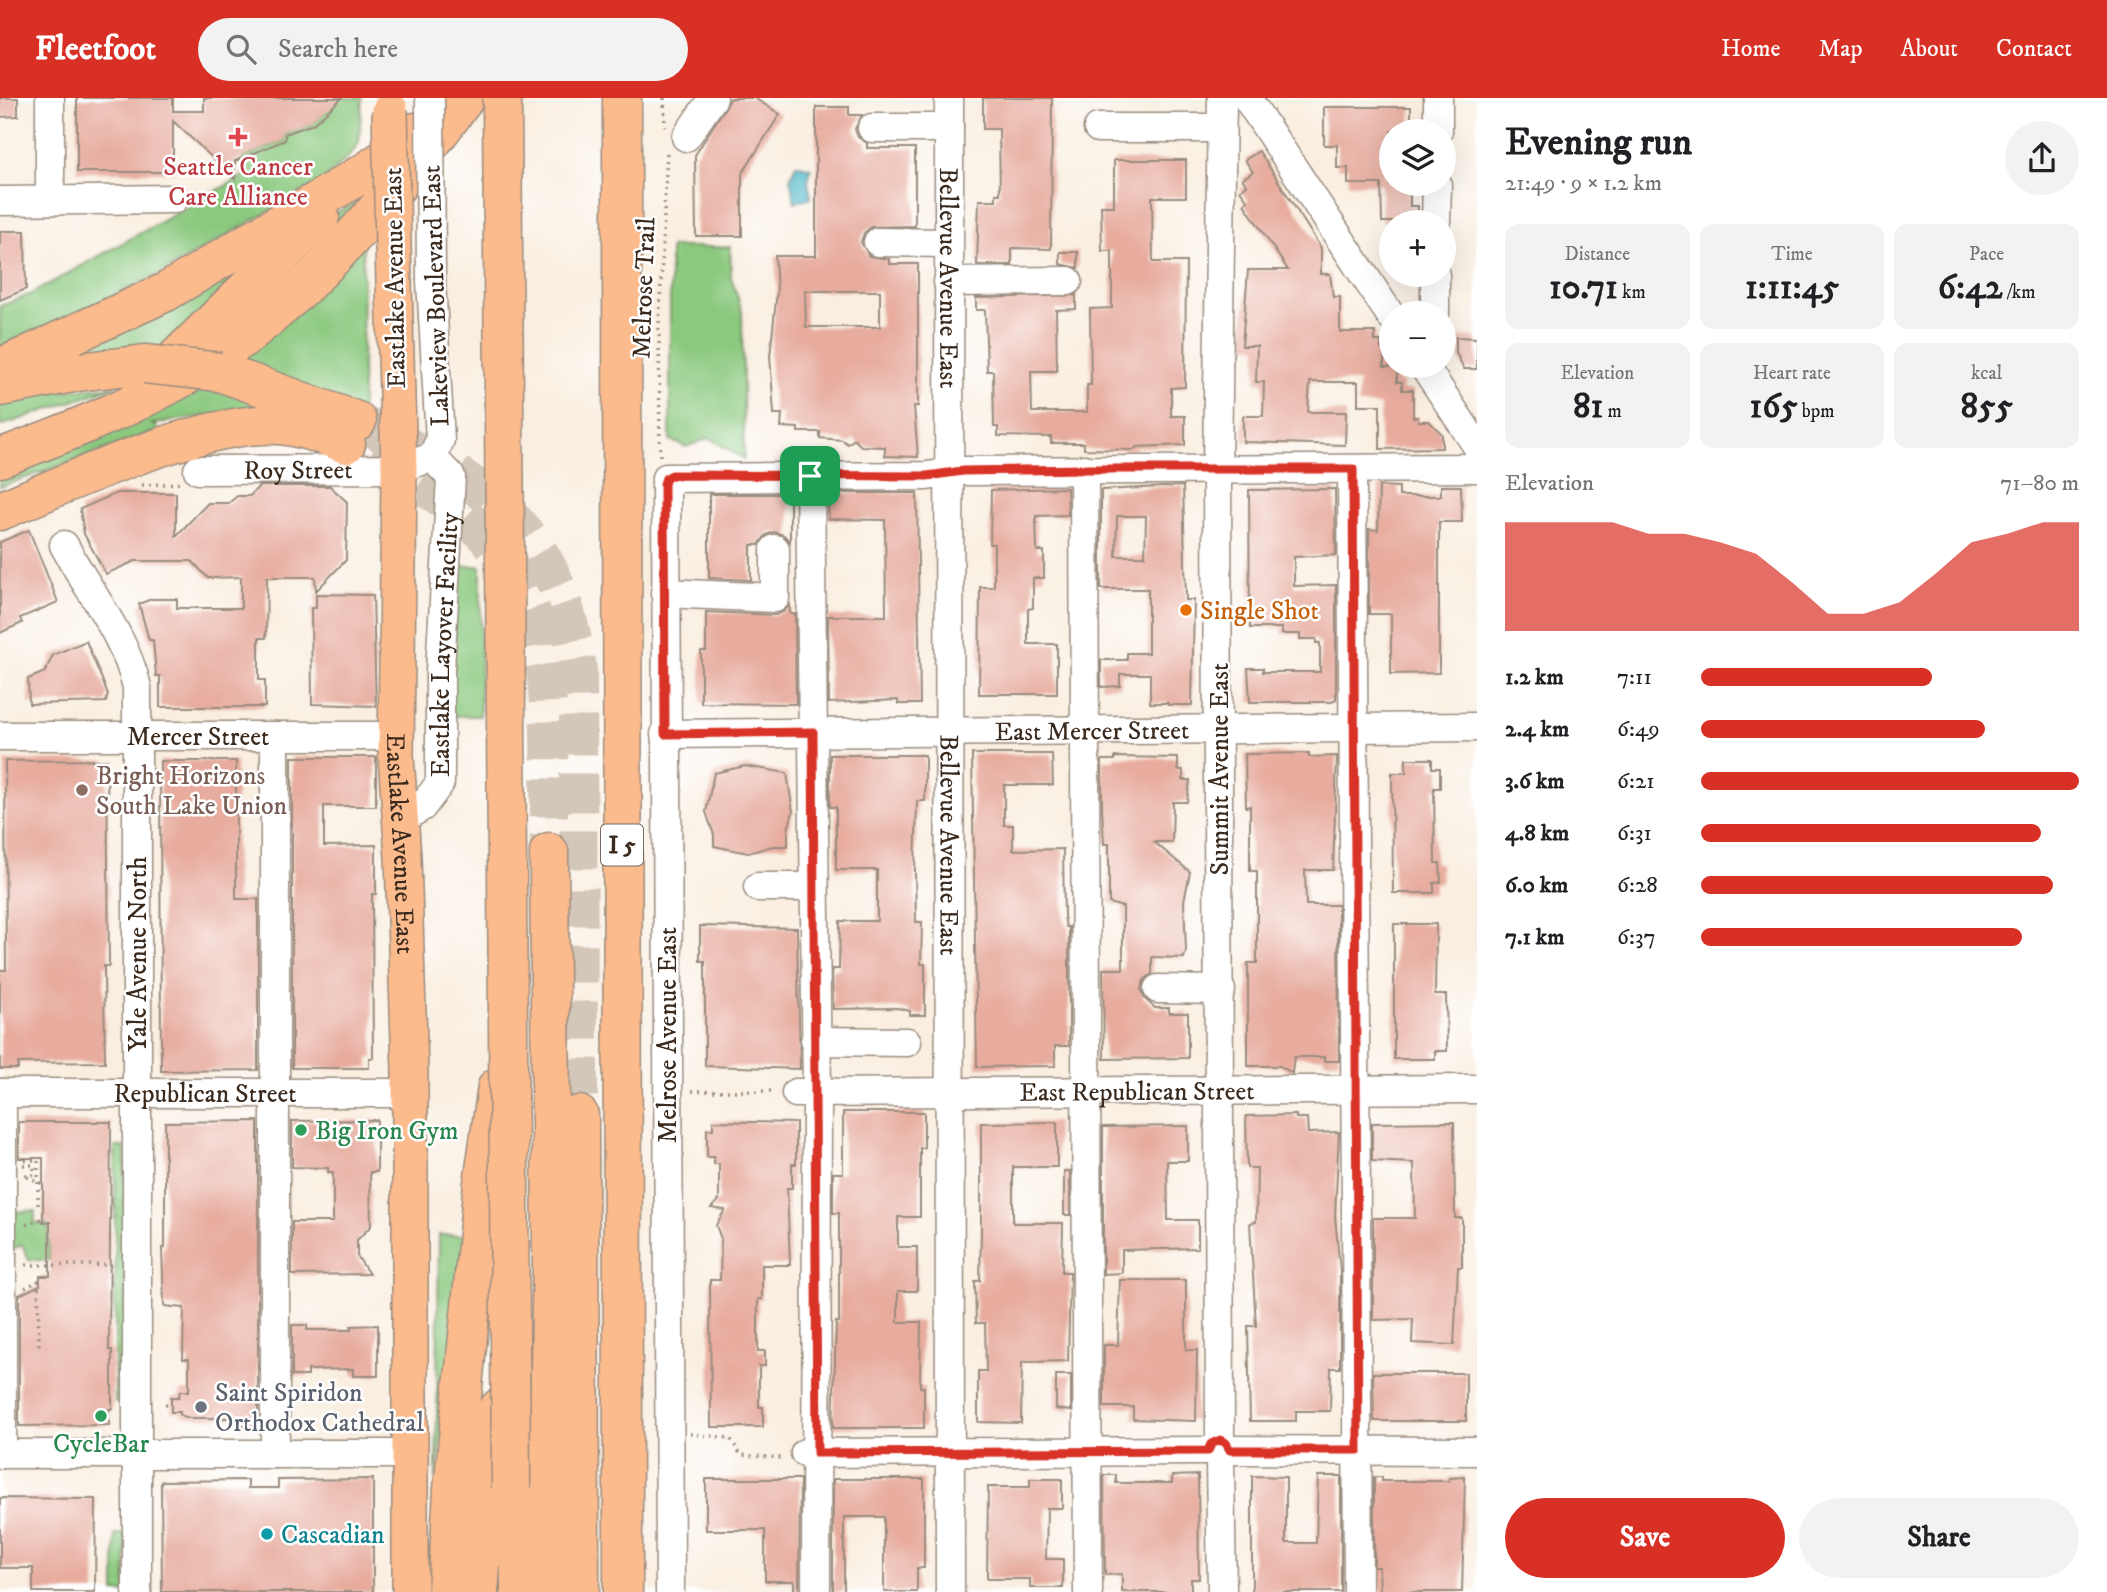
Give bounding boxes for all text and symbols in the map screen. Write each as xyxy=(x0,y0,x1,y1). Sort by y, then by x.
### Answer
search box xyxy=(198,18,688,81)
text: Fleetfoot xyxy=(35,29,156,70)
icon: search xyxy=(222,30,260,68)
text: Search here xyxy=(278,33,398,66)
text: Home xyxy=(1721,34,1780,64)
text: Map xyxy=(1818,34,1863,64)
text: About xyxy=(1901,34,1958,64)
text: Contact xyxy=(1996,34,2072,64)
map controls xyxy=(1379,119,1456,378)
button: layers xyxy=(1379,119,1456,196)
text: Evening run xyxy=(1505,119,1692,167)
button: share xyxy=(2005,121,2079,195)
marker: Seattle Cancer Care Alliance xyxy=(228,127,248,147)
place label: Seattle Cancer Care Alliance xyxy=(163,151,313,214)
street label: Lakeview Boulevard East xyxy=(415,165,458,427)
street label: Eastlake Avenue East xyxy=(377,167,414,389)
street label: Bellevue Avenue East xyxy=(931,168,964,388)
text: 21:49 · 9 × 1.2 km xyxy=(1505,169,1662,198)
button: + xyxy=(1379,210,1456,287)
street label: Melrose Trail xyxy=(626,217,663,359)
text: Distance xyxy=(1565,243,1630,266)
text: Time xyxy=(1771,243,1813,266)
text: Pace xyxy=(1969,243,2004,266)
text: 10.71 xyxy=(1549,266,1618,310)
text: 1:11:45 xyxy=(1745,266,1839,310)
text: 6:42 xyxy=(1938,266,2003,310)
text: km xyxy=(1618,281,1646,304)
text: /km xyxy=(2003,281,2035,304)
button: − xyxy=(1379,301,1456,378)
text: Elevation xyxy=(1561,362,1634,385)
text: Heart rate xyxy=(1753,362,1831,385)
text: kcal xyxy=(1971,362,2002,385)
text: 81 xyxy=(1573,385,1603,429)
text: 165 xyxy=(1749,385,1798,429)
text: 855 xyxy=(1961,385,2013,429)
text: m xyxy=(1603,400,1622,423)
text: bpm xyxy=(1798,400,1835,423)
pin xyxy=(780,446,840,506)
street label: Roy Street xyxy=(243,454,353,488)
icon: arrive xyxy=(791,457,829,495)
text: Elevation xyxy=(1505,469,1594,498)
text: 71–80 m xyxy=(2000,469,2079,498)
street label: Eastlake Layover Facility xyxy=(425,511,467,777)
place label: Single Shot xyxy=(1200,595,1319,628)
marker: Single Shot xyxy=(1178,602,1194,618)
street label: Summit Avenue East xyxy=(1204,663,1237,875)
text: 1.2 km xyxy=(1505,663,1564,692)
text: 7:11 xyxy=(1617,663,1652,692)
street label: East Mercer Street xyxy=(995,714,1189,749)
text: 2.4 km xyxy=(1505,715,1569,744)
text: 6:49 xyxy=(1617,715,1660,744)
street label: Mercer Street xyxy=(127,721,269,754)
street label: Eastlake Avenue East xyxy=(378,733,421,955)
street label: Bellevue Avenue East xyxy=(931,735,965,955)
place label: Bright Horizons South Lake Union xyxy=(96,760,288,823)
text: 3.6 km xyxy=(1505,767,1565,796)
text: 6:21 xyxy=(1617,767,1655,796)
marker: Bright Horizons South Lake Union xyxy=(74,782,90,798)
text: 4.8 km xyxy=(1505,819,1569,848)
text: 6:31 xyxy=(1617,819,1652,848)
road number: I 5 xyxy=(601,824,643,866)
street label: Yale Avenue North xyxy=(122,856,155,1052)
text: 6.0 km xyxy=(1505,871,1568,900)
text: 6:28 xyxy=(1617,871,1658,900)
text: 7.1 km xyxy=(1505,923,1565,952)
text: 6:37 xyxy=(1617,923,1656,952)
street label: Melrose Avenue East xyxy=(652,927,685,1143)
street label: East Republican Street xyxy=(1019,1075,1255,1110)
street label: Republican Street xyxy=(113,1078,297,1111)
place label: Big Iron Gym xyxy=(315,1115,459,1148)
marker: Big Iron Gym xyxy=(293,1122,309,1138)
place label: Saint Spiridon Orthodox Cathedral xyxy=(215,1377,424,1440)
marker: Saint Spiridon Orthodox Cathedral xyxy=(193,1399,209,1415)
marker: CycleBar xyxy=(93,1408,109,1424)
place label: CycleBar xyxy=(53,1428,149,1461)
button: Save xyxy=(1505,1498,1785,1578)
button: Share xyxy=(1799,1498,2079,1578)
place label: Cascadian xyxy=(281,1519,385,1552)
marker: Cascadian xyxy=(259,1526,275,1542)

